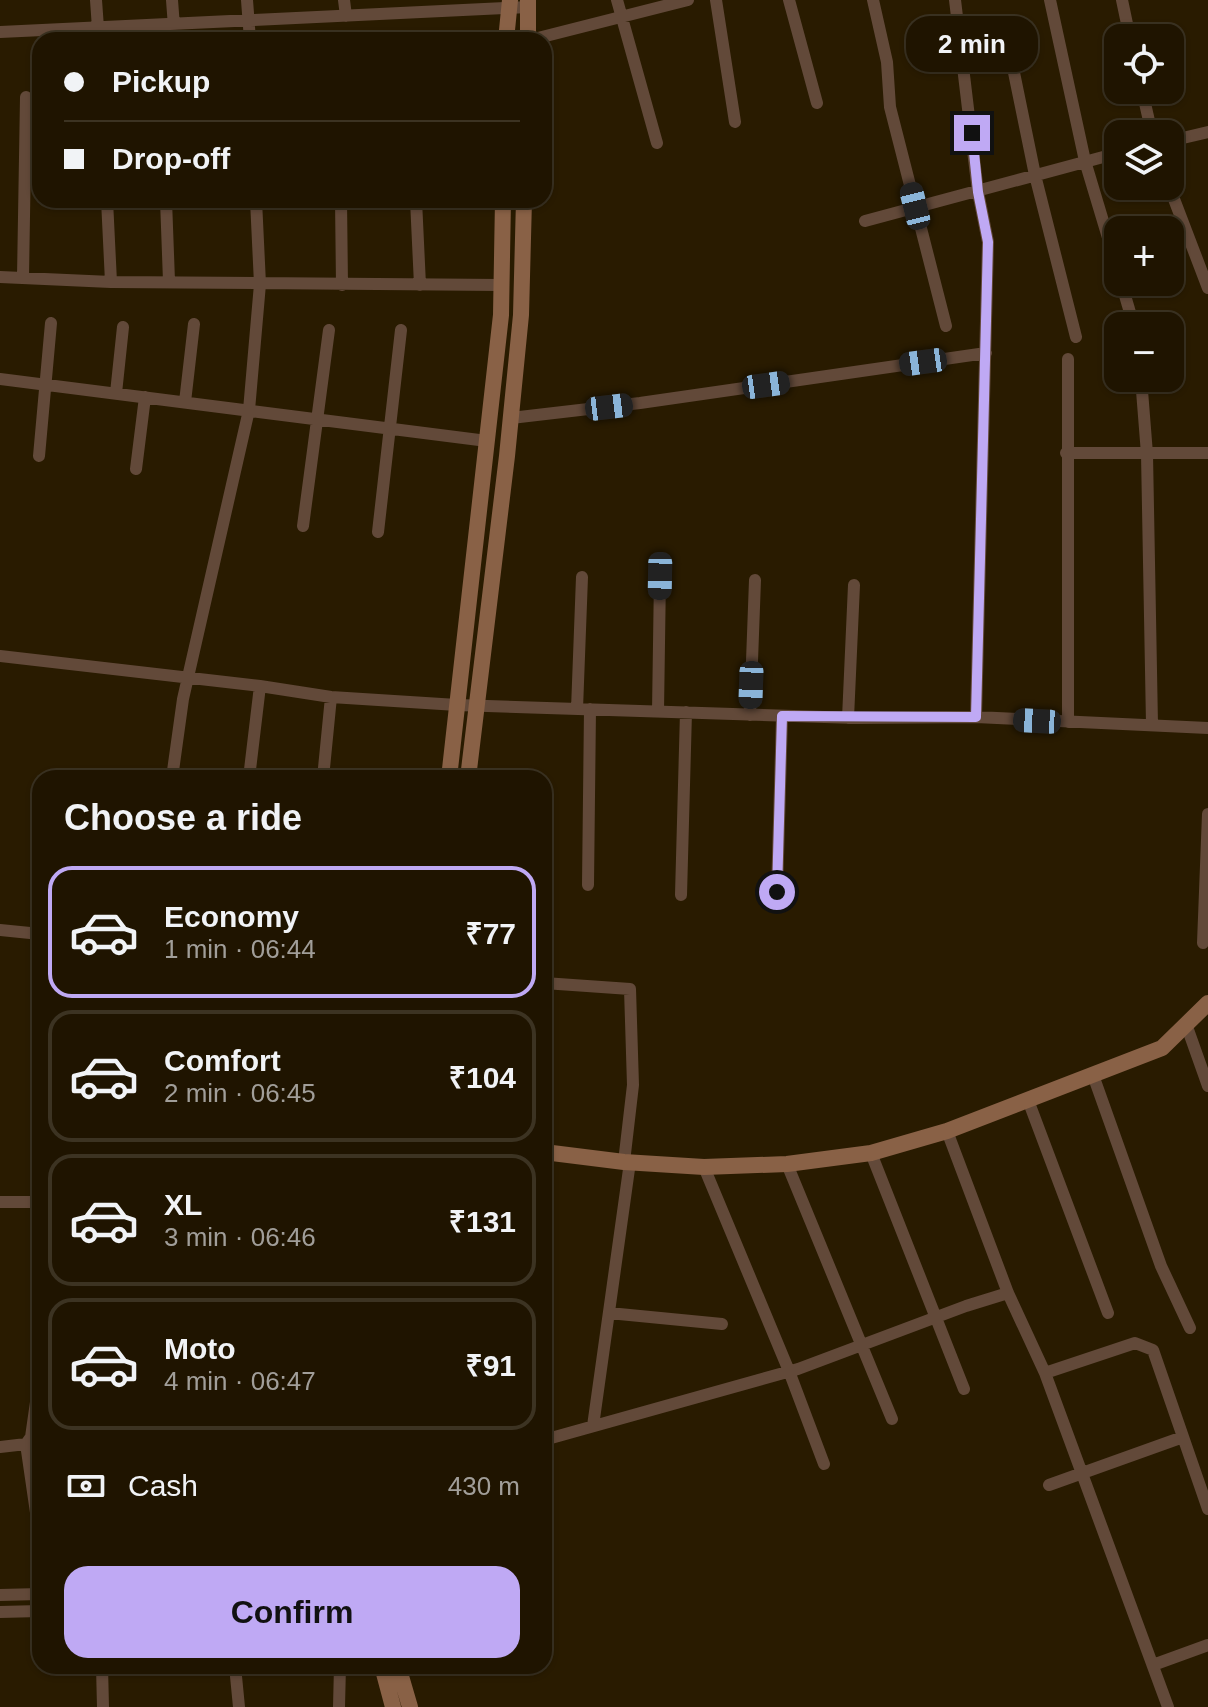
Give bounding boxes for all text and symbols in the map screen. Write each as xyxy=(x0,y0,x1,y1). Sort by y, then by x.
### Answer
callout: 2 min xyxy=(906,17,1038,73)
map controls xyxy=(1104,24,1184,392)
button: locate xyxy=(1104,24,1184,104)
text: 2 min xyxy=(938,29,1006,59)
text: Pickup xyxy=(112,65,210,98)
route end xyxy=(954,115,990,151)
button: layers xyxy=(1104,120,1184,200)
text: Drop-off xyxy=(112,142,230,175)
car xyxy=(898,180,932,232)
button: + xyxy=(1104,216,1184,296)
button: − xyxy=(1104,312,1184,392)
car xyxy=(898,347,948,377)
car xyxy=(741,370,791,400)
car xyxy=(584,392,634,422)
car xyxy=(648,552,672,600)
car xyxy=(738,661,764,709)
car xyxy=(1012,708,1062,734)
text: Choose a ride xyxy=(64,797,302,838)
route start xyxy=(759,874,795,910)
icon: car xyxy=(68,896,140,968)
text: Economy xyxy=(164,900,299,933)
text: ₹77 xyxy=(465,917,516,950)
text: 1 min · 06:44 xyxy=(164,934,316,964)
icon: car xyxy=(68,1040,140,1112)
text: Comfort xyxy=(164,1044,281,1077)
text: ₹104 xyxy=(449,1061,516,1094)
text: 2 min · 06:45 xyxy=(164,1078,316,1108)
icon: car xyxy=(68,1184,140,1256)
text: XL xyxy=(164,1188,202,1221)
text: ₹131 xyxy=(449,1205,516,1238)
text: 3 min · 06:46 xyxy=(164,1222,316,1252)
icon: car xyxy=(68,1328,140,1400)
text: Moto xyxy=(164,1332,236,1365)
text: ₹91 xyxy=(465,1349,516,1382)
text: 4 min · 06:47 xyxy=(164,1366,316,1396)
icon: cash xyxy=(64,1464,108,1508)
text: Cash xyxy=(128,1469,198,1502)
text: 430 m xyxy=(448,1471,520,1501)
button: Confirm xyxy=(64,1566,520,1658)

